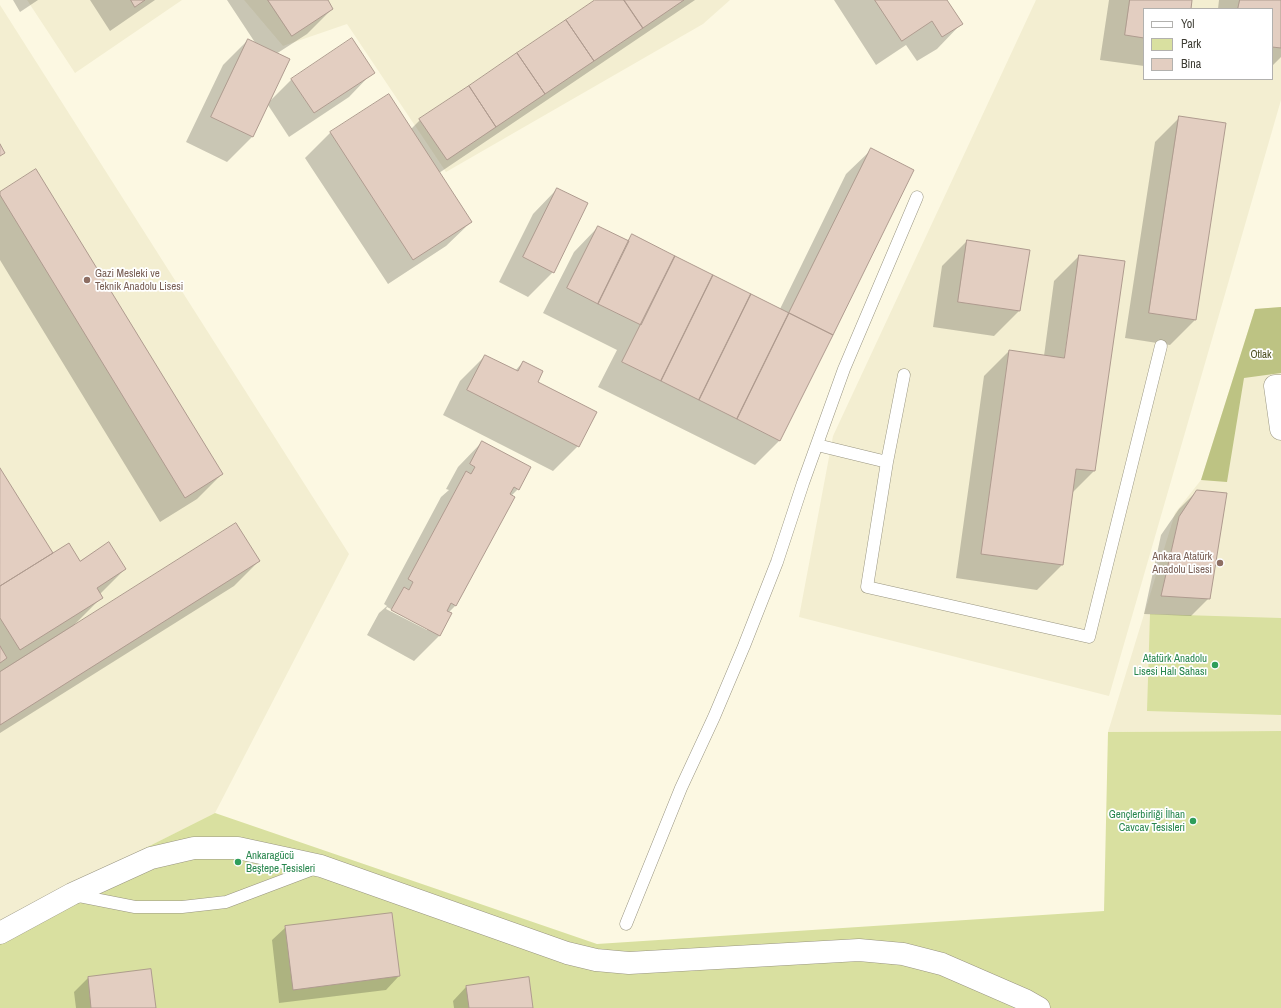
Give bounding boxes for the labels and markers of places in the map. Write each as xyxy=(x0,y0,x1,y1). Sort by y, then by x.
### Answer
place label: Gazi Mesleki ve Teknik Anadolu Lisesi xyxy=(95,267,183,293)
marker: Gazi Mesleki ve Teknik Anadolu Lisesi xyxy=(82,275,92,285)
place label: Ankara Atatürk Anadolu Lisesi xyxy=(1152,550,1212,576)
marker: Ankara Atatürk Anadolu Lisesi xyxy=(1215,558,1225,568)
place label: Atatürk Anadolu Lisesi Halı Sahası xyxy=(1134,652,1207,678)
marker: Atatürk Anadolu Lisesi Halı Sahası xyxy=(1210,660,1220,670)
place label: Gençlerbirliği İlhan Cavcav Tesisleri xyxy=(1109,808,1185,834)
marker: Gençlerbirliği İlhan Cavcav Tesisleri xyxy=(1188,816,1198,826)
place label: Ankaragücü Beştepe Tesisleri xyxy=(246,849,315,875)
marker: Ankaragücü Beştepe Tesisleri xyxy=(233,857,243,867)

